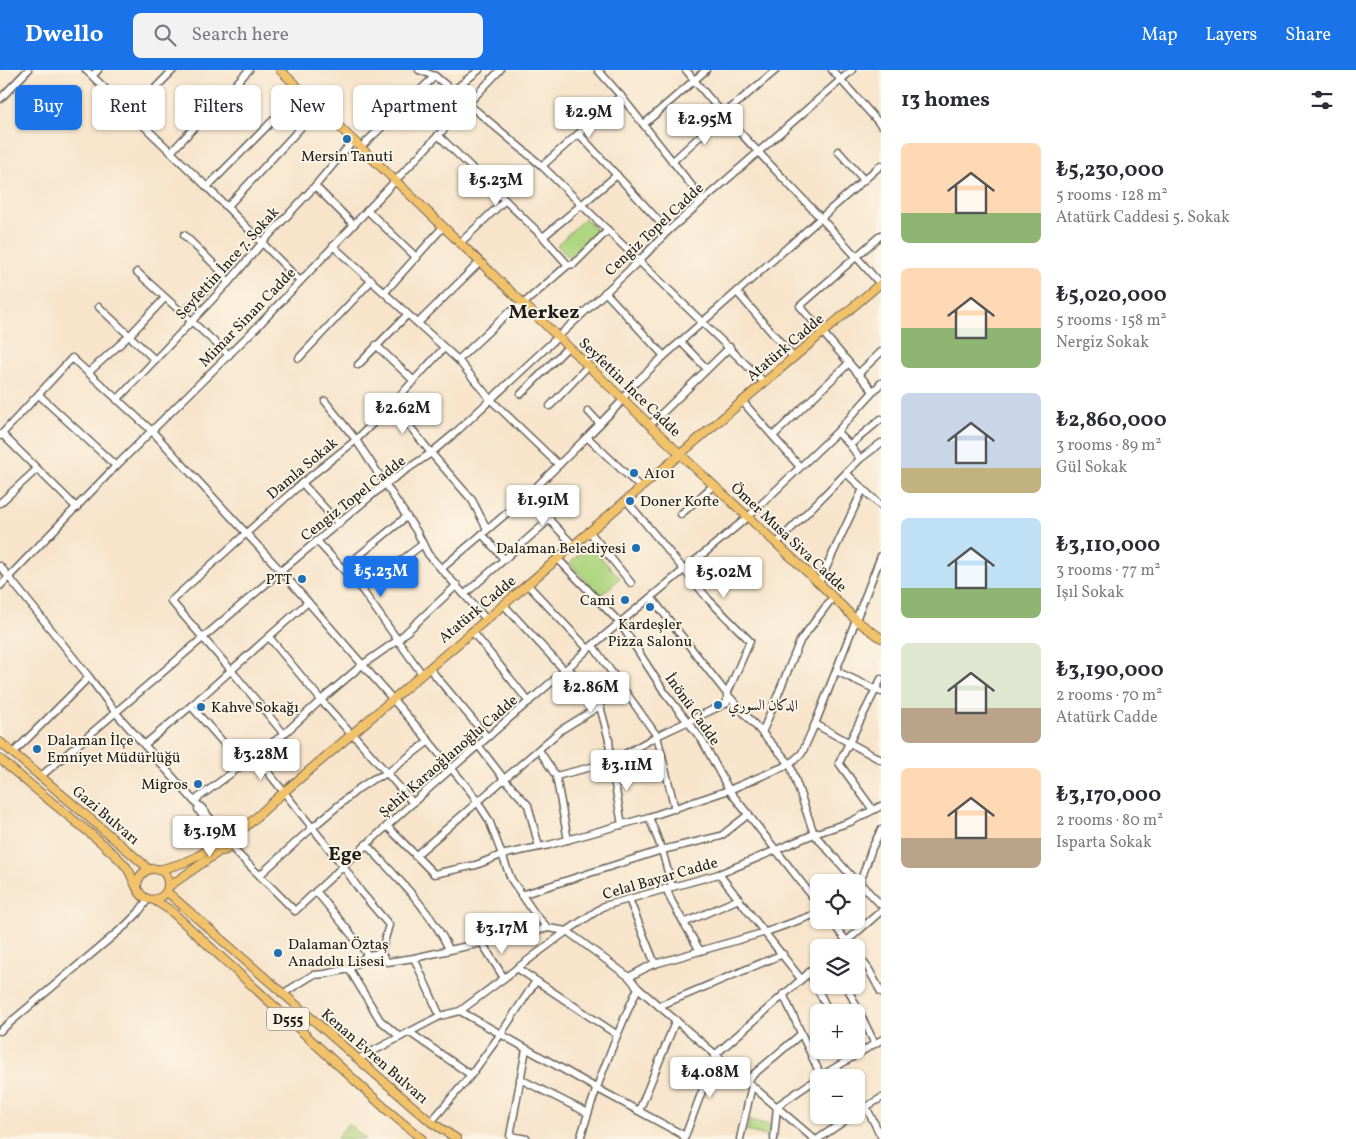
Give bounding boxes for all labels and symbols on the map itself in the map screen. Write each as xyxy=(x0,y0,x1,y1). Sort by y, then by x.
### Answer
pin: ₺2.9M xyxy=(554,97,624,139)
pin: ₺2.95M xyxy=(664,104,746,146)
marker: Mersin Tanuti xyxy=(341,133,353,145)
place label: Mersin Tanuti xyxy=(301,147,393,168)
pin: ₺5.23M xyxy=(455,164,537,207)
street label: Cengiz Topel Cadde xyxy=(601,179,709,282)
street label: Seyfettin İnce 7. Sokak xyxy=(172,203,285,325)
street label: Mimar Sinan Cadde xyxy=(195,264,301,372)
district label: Merkez xyxy=(509,299,579,327)
street label: Atatürk Cadde xyxy=(743,309,829,387)
street label: Seyfettin İnce Cadde xyxy=(573,334,685,442)
pin: ₺2.62M xyxy=(362,392,444,435)
street label: Damla Sokak xyxy=(263,433,343,505)
street label: Cengiz Topel Cadde xyxy=(297,451,411,547)
place label: A101 xyxy=(644,464,675,485)
marker: A101 xyxy=(628,467,640,479)
street label: Ömer Musa Siva Cadde xyxy=(725,479,851,598)
pin: ₺1.91M xyxy=(502,484,584,527)
place label: Doner Kofte xyxy=(640,492,719,513)
marker: Doner Kofte xyxy=(624,495,636,507)
place label: Dalaman Belediyesi xyxy=(496,539,626,560)
marker: Dalaman Belediyesi xyxy=(630,542,642,554)
pin: ₺5.23M xyxy=(340,556,422,598)
pin: ₺5.02M xyxy=(683,556,765,599)
place label: PTT xyxy=(266,570,292,591)
street label: Atatürk Cadde xyxy=(435,571,521,649)
marker: PTT xyxy=(296,573,308,585)
place label: Cami xyxy=(580,591,615,612)
marker: Cami xyxy=(619,594,631,606)
marker: Kardeşler Pizza Salonu xyxy=(644,601,656,613)
place label: Kardeşler Pizza Salonu xyxy=(608,615,692,653)
street label: İnönü Cadde xyxy=(659,669,724,750)
pin: ₺2.86M xyxy=(550,672,632,714)
street label: Şehit Karaoğlanoğlu Cadde xyxy=(375,691,523,823)
place label: الدكان السوري xyxy=(728,696,798,717)
place label: Kahve Sokağı xyxy=(211,698,299,719)
marker: الدكان السوري xyxy=(712,699,724,711)
marker: Kahve Sokağı xyxy=(195,701,207,713)
place label: Dalaman İlçe Emniyet Müdürlüğü xyxy=(47,731,181,769)
pin: ₺3.28M xyxy=(220,738,302,781)
marker: Dalaman İlçe Emniyet Müdürlüğü xyxy=(31,743,43,755)
pin: ₺3.11M xyxy=(586,750,668,792)
place label: Migros xyxy=(141,775,188,796)
marker: Migros xyxy=(192,778,204,790)
street label: Gazi Bulvarı xyxy=(67,782,143,851)
pin: ₺3.19M xyxy=(169,816,251,858)
district label: Ege xyxy=(328,841,362,869)
street label: Celal Bayar Cadde xyxy=(600,853,720,906)
pin: ₺3.17M xyxy=(461,912,543,955)
place label: Dalaman Öztaş Anadolu Lisesi xyxy=(288,935,389,973)
marker: Dalaman Öztaş Anadolu Lisesi xyxy=(272,947,284,959)
street label: Kenan Evren Bulvarı xyxy=(316,1005,432,1110)
road number: D555 xyxy=(267,1008,309,1031)
pin: ₺4.08M xyxy=(669,1056,751,1099)

